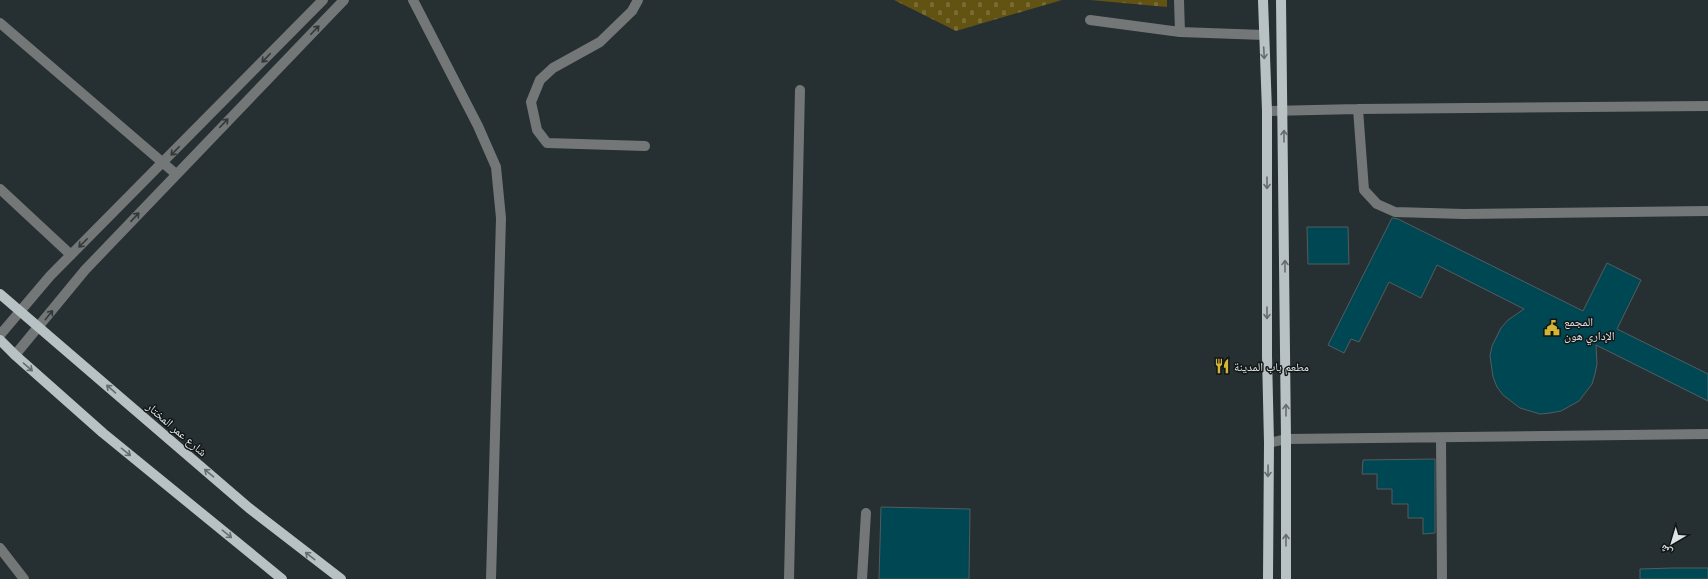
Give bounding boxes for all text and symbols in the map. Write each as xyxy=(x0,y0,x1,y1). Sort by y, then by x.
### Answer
one-way arrow xyxy=(310,25,320,35)
one-way arrow xyxy=(1261,46,1268,59)
one-way arrow xyxy=(261,53,271,63)
one-way arrow xyxy=(220,118,229,128)
one-way arrow xyxy=(1280,130,1288,143)
one-way arrow xyxy=(170,146,180,156)
one-way arrow xyxy=(1263,176,1271,189)
one-way arrow xyxy=(130,212,139,222)
one-way arrow xyxy=(78,238,88,248)
one-way arrow xyxy=(1281,260,1289,273)
one-way arrow xyxy=(1263,306,1271,319)
one-way arrow xyxy=(44,310,53,320)
place label: المجمع الإداري هون xyxy=(1564,314,1615,346)
public building icon: المجمع الإداري هون xyxy=(1543,319,1561,337)
restaurant icon: مطعم باب المدينة xyxy=(1213,357,1231,375)
place label: مطعم باب المدينة xyxy=(1234,359,1309,375)
one-way arrow xyxy=(23,362,33,372)
one-way arrow xyxy=(106,384,116,393)
street label: شارع عمر المختار xyxy=(142,398,210,460)
one-way arrow xyxy=(1282,404,1290,417)
one-way arrow xyxy=(121,448,132,456)
one-way arrow xyxy=(1265,464,1272,477)
one-way arrow xyxy=(204,469,215,478)
north arrow xyxy=(1652,523,1692,563)
one-way arrow xyxy=(222,529,232,538)
one-way arrow xyxy=(1282,534,1290,547)
text: ش xyxy=(1657,541,1675,560)
one-way arrow xyxy=(305,551,316,560)

